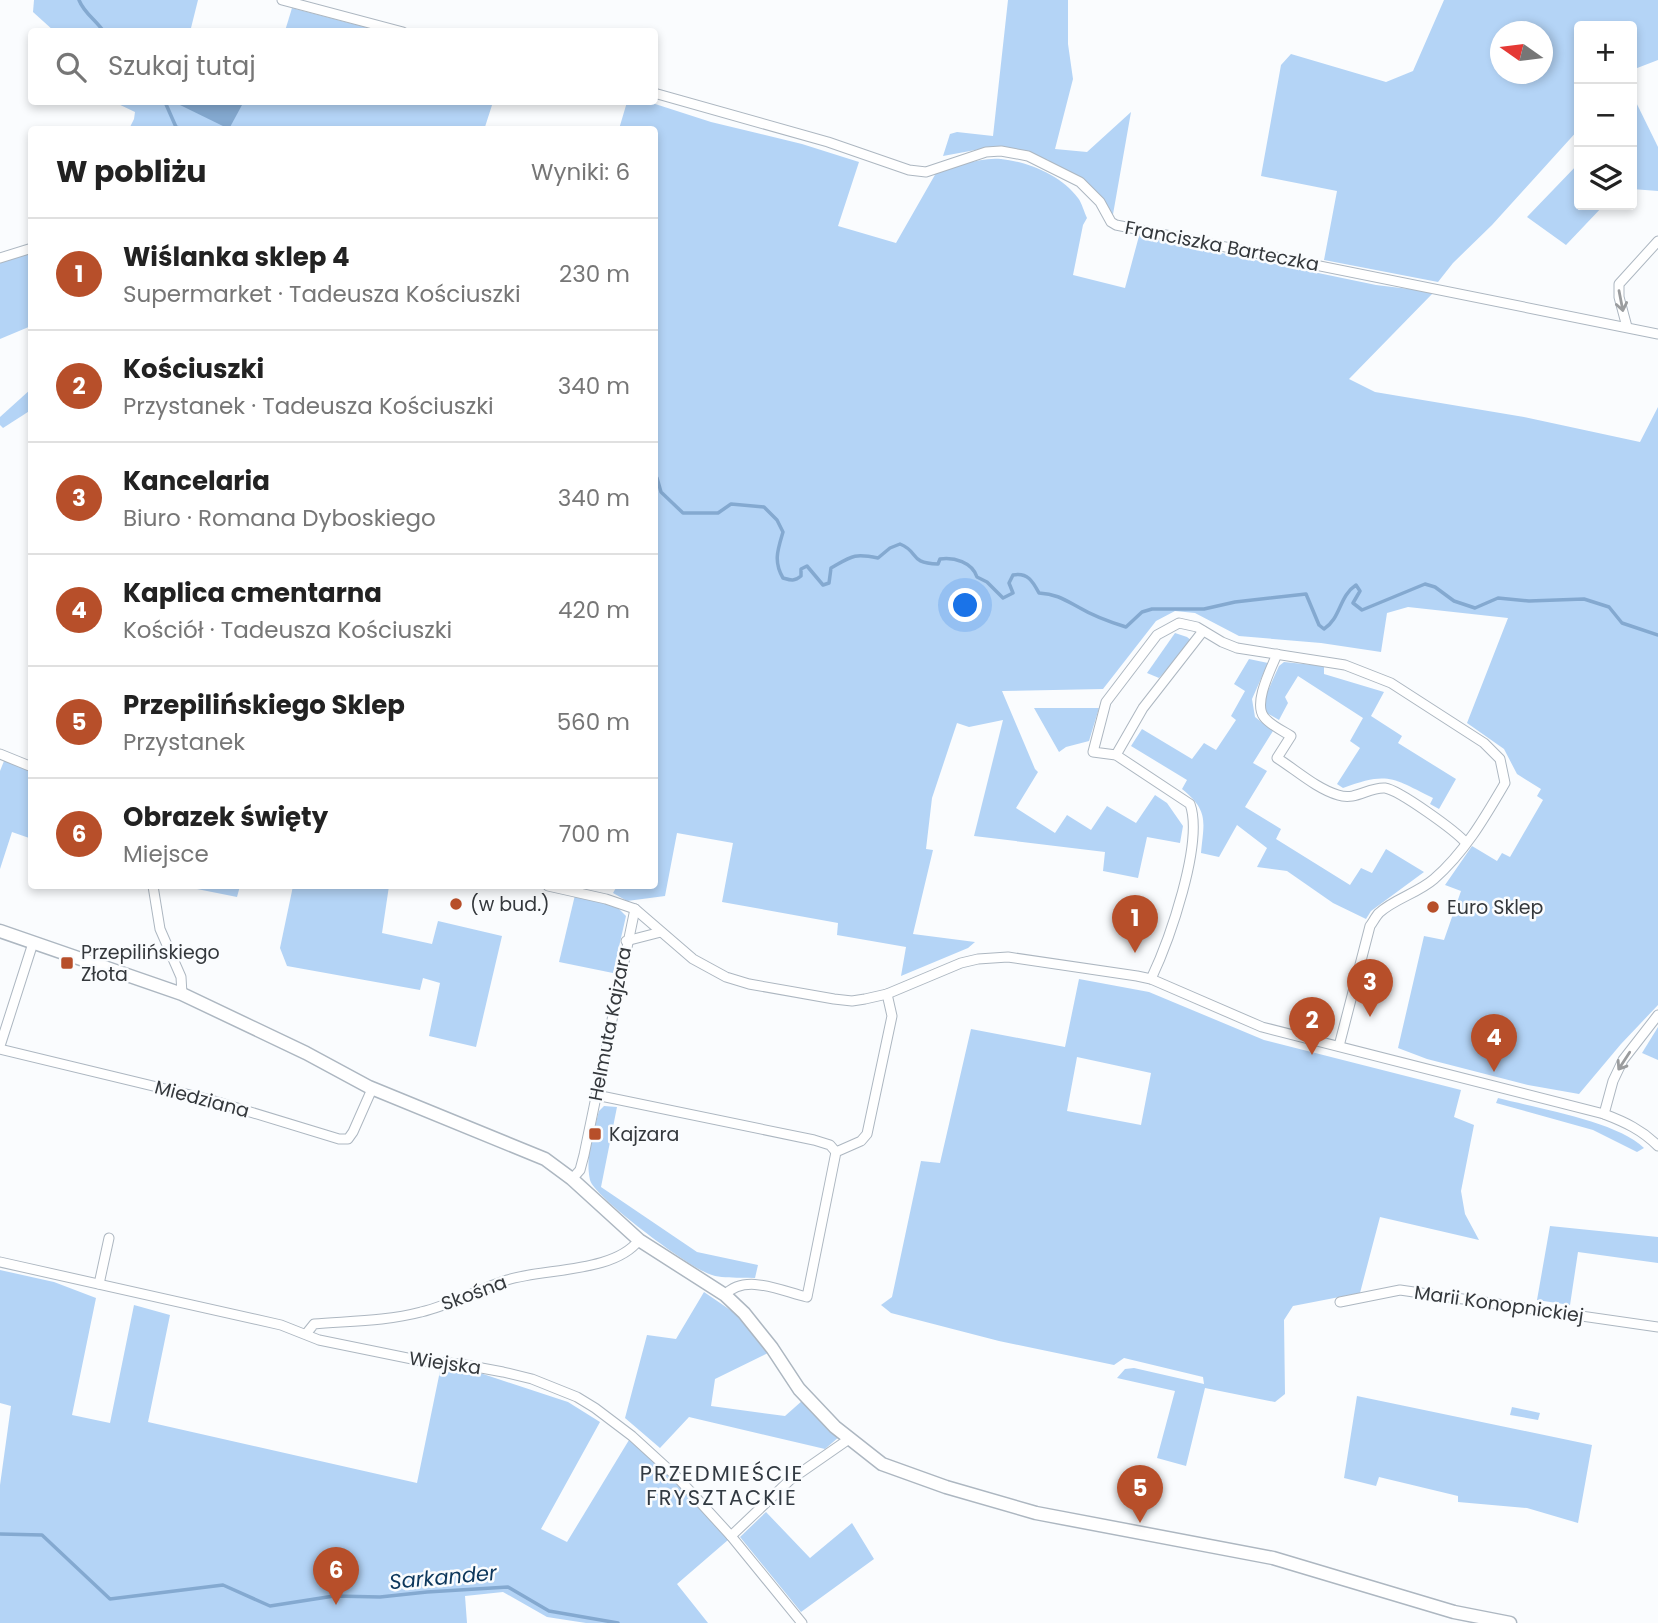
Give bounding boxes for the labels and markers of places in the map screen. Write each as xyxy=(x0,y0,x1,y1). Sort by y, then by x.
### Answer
place label: (w bud.) xyxy=(470,891,550,918)
place label: Euro Sklep xyxy=(1447,894,1544,921)
pin: 1 xyxy=(1112,895,1158,953)
marker: (w bud.) xyxy=(448,896,464,912)
marker: Euro Sklep xyxy=(1425,899,1441,915)
place label: Przepilińskiego Złota xyxy=(81,939,220,988)
marker: Przepilińskiego Złota xyxy=(59,955,75,971)
pin: 3 xyxy=(1347,959,1393,1017)
pin: 2 xyxy=(1289,997,1335,1055)
pin: 4 xyxy=(1471,1014,1517,1072)
place label: Kajzara xyxy=(609,1121,679,1148)
marker: Kajzara xyxy=(587,1126,603,1142)
pin: 5 xyxy=(1117,1465,1163,1523)
pin: 6 xyxy=(313,1547,359,1605)

